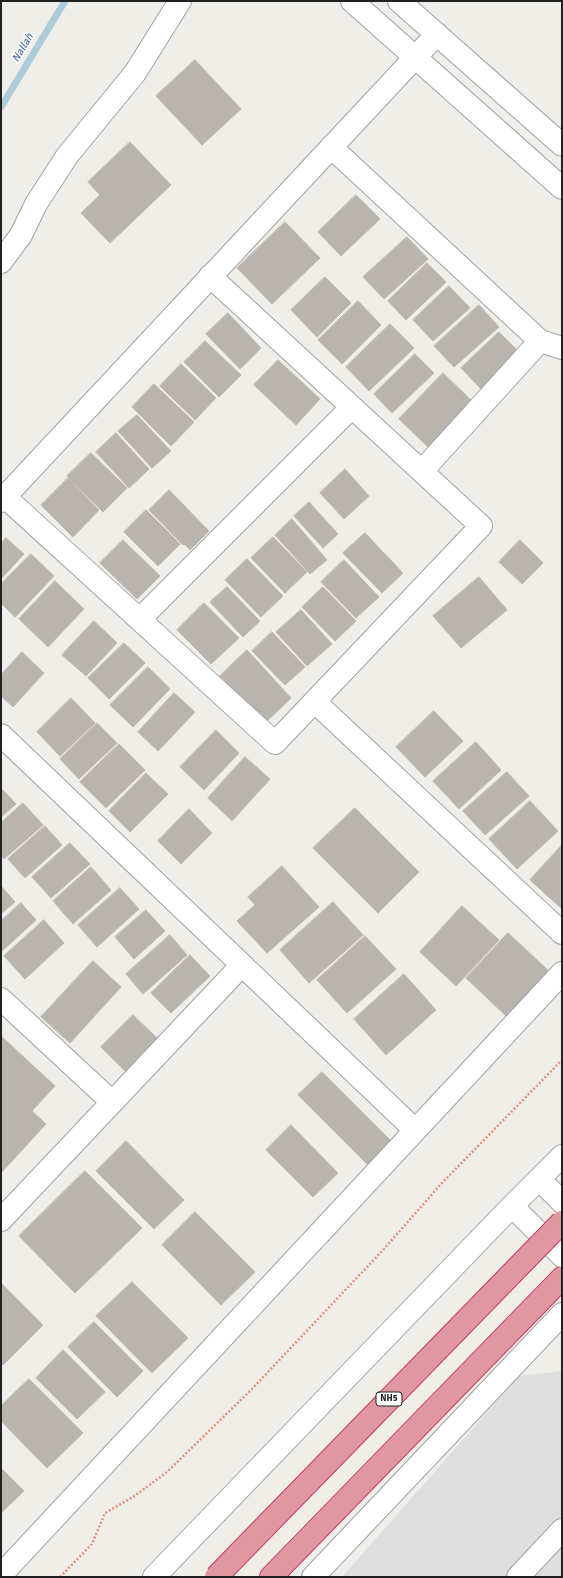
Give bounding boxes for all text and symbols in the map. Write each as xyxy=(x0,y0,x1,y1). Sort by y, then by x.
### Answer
water label: Nallah xyxy=(9,31,37,65)
road number: NH5 xyxy=(376,1392,402,1406)

